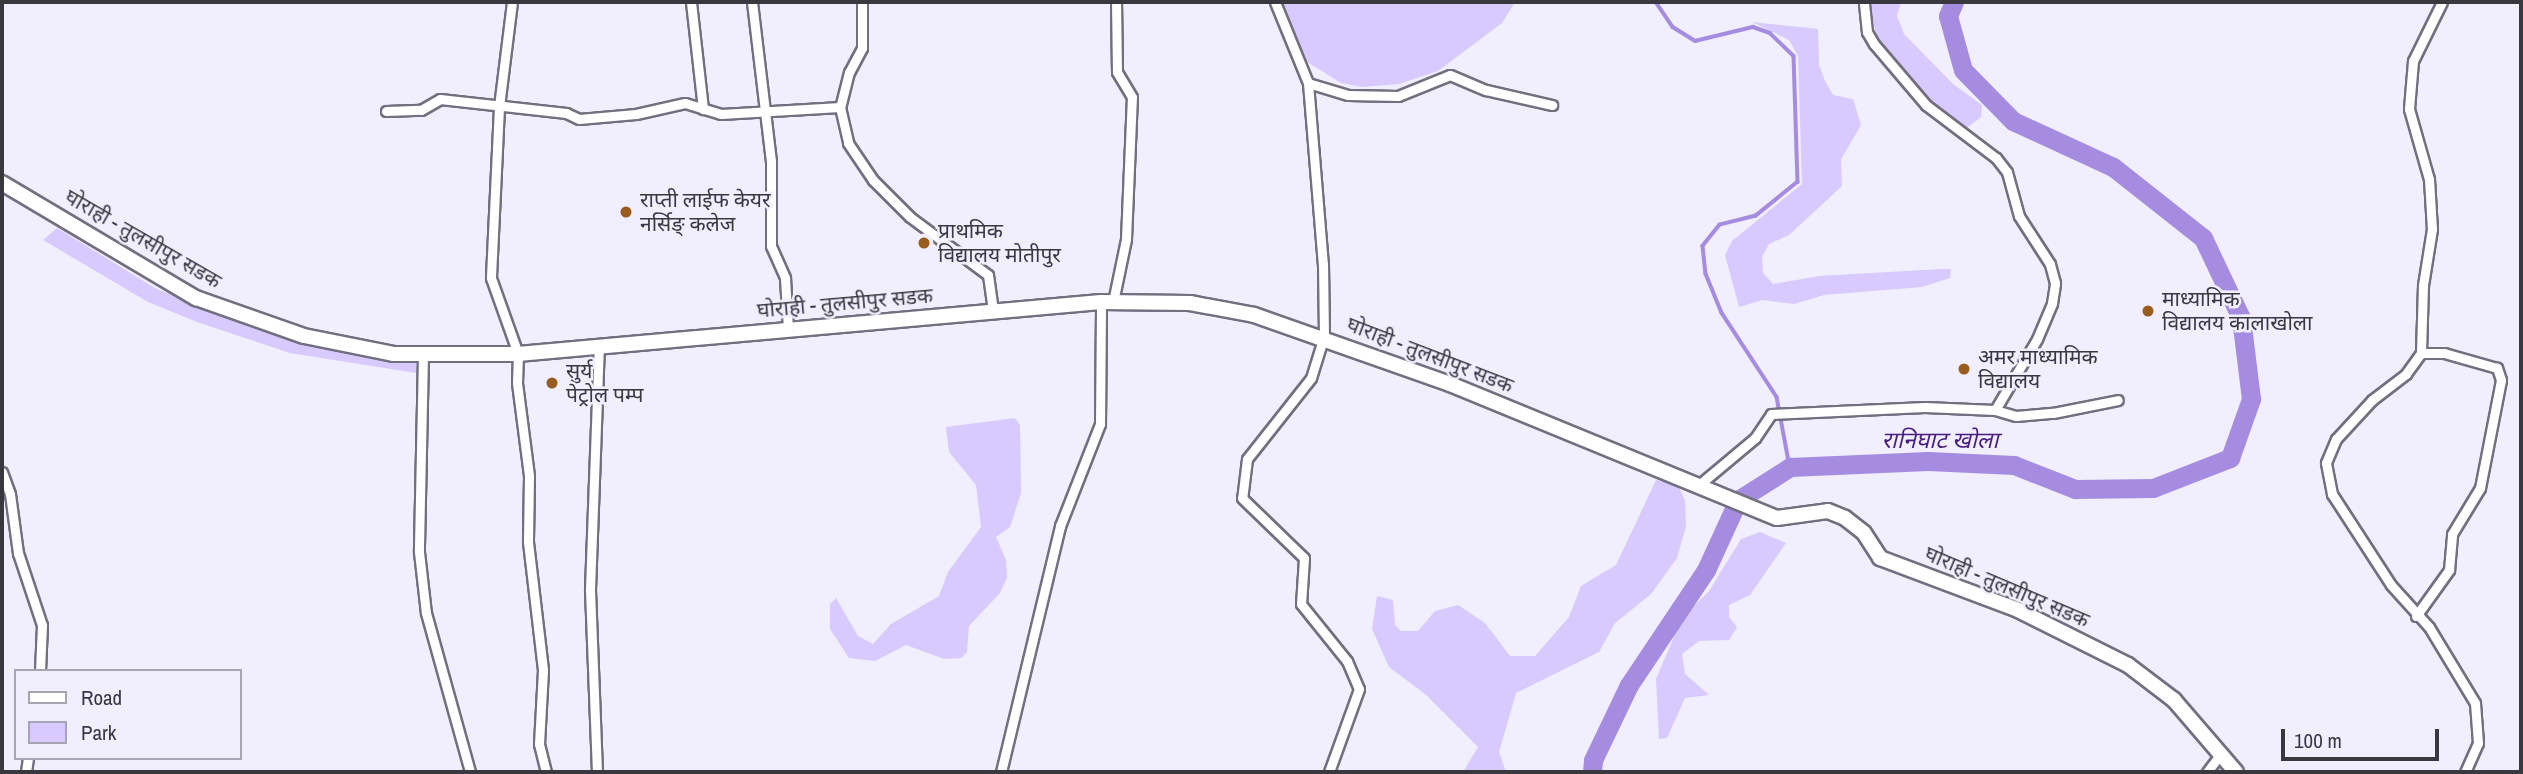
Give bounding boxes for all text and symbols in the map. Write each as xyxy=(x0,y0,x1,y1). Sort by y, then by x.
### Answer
street label: घोराही - तुलसीपुर सडक xyxy=(60,184,226,294)
place label: राप्ती लाईफ केयर नर्सिङ् कलेज xyxy=(640,187,771,237)
marker: राप्ती लाईफ केयर नर्सिङ् कलेज xyxy=(618,204,634,220)
place label: प्राथमिक विद्यालय मोतीपुर xyxy=(938,218,1061,268)
marker: प्राथमिक विद्यालय मोतीपुर xyxy=(916,235,932,251)
street label: घोराही - तुलसीपुर सडक xyxy=(756,283,934,323)
place label: माध्यामिक विद्यालय कालाखोला xyxy=(2162,286,2313,336)
marker: माध्यामिक विद्यालय कालाखोला xyxy=(2140,303,2156,319)
street label: घोराही - तुलसीपुर सडक xyxy=(1343,312,1517,398)
place label: अमर माध्यामिक विद्यालय xyxy=(1978,344,2098,394)
place label: सुर्य पेट्रोल पम्प xyxy=(566,358,644,408)
marker: अमर माध्यामिक विद्यालय xyxy=(1956,361,1972,377)
marker: सुर्य पेट्रोल पम्प xyxy=(544,375,560,391)
water label: रानिघाट खोला xyxy=(1882,426,1998,454)
street label: घोराही - तुलसीपुर सडक xyxy=(1921,541,2093,633)
legend xyxy=(14,669,242,760)
text: Road xyxy=(81,683,122,712)
scale bar xyxy=(2285,714,2442,758)
text: Park xyxy=(81,718,116,747)
text: 100 m xyxy=(2294,726,2342,755)

